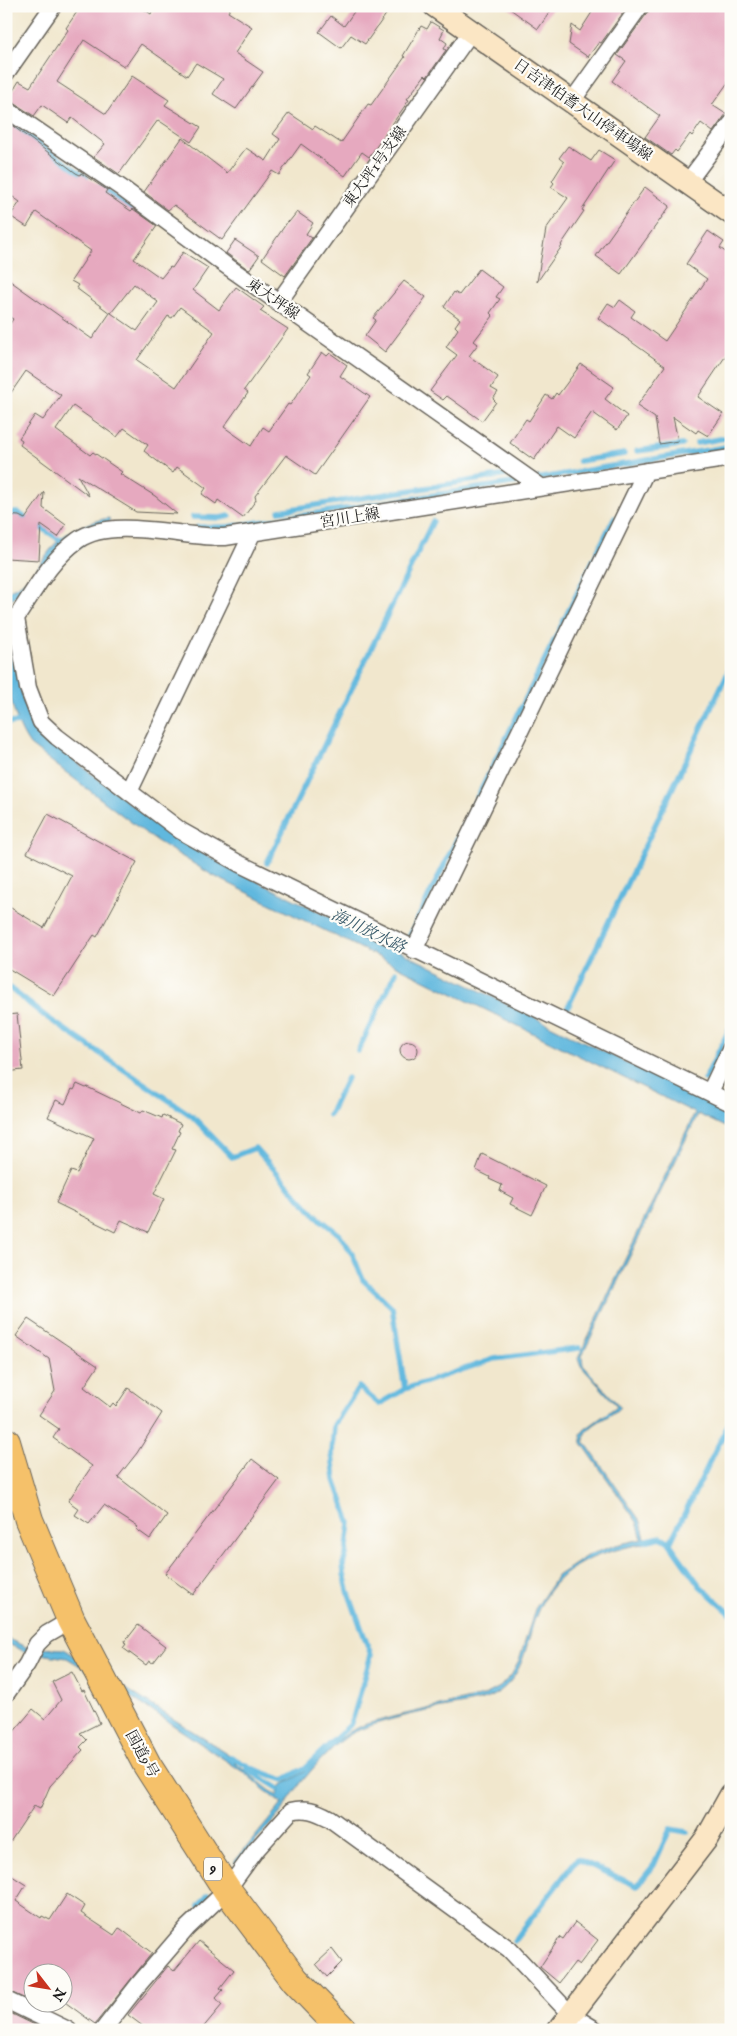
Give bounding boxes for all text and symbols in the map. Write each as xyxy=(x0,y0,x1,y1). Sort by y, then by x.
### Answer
street label: 日吉津伯耆大山停車場線 xyxy=(510,55,656,165)
street label: 東大坪1号支線 xyxy=(339,123,411,211)
street label: 東大坪線 xyxy=(243,274,303,324)
street label: 宮川上線 xyxy=(319,504,381,532)
water label: 海川放水路 xyxy=(328,905,409,959)
street label: 国道9号 xyxy=(121,1727,163,1781)
road number: 9 xyxy=(204,1858,222,1880)
north arrow xyxy=(22,1964,72,2014)
text: N xyxy=(47,1983,70,2004)

